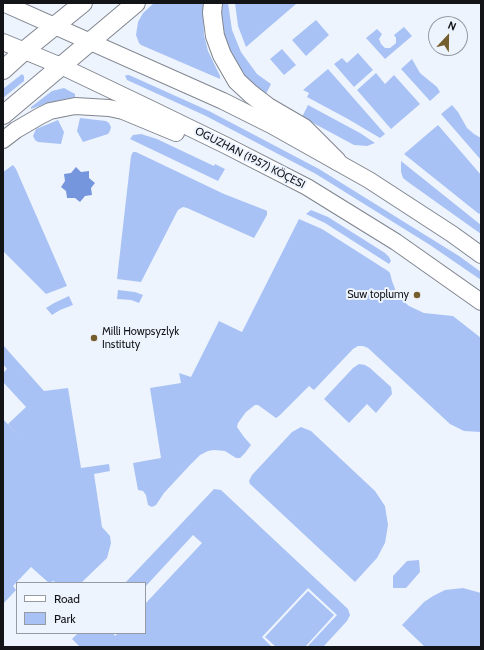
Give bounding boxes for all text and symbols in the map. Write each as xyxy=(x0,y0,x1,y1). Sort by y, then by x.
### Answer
north arrow xyxy=(428,16,468,56)
text: N xyxy=(446,18,458,34)
street label: OGUZHAN (1957) KÖÇESI xyxy=(193,124,307,192)
place label: Suw toplumy xyxy=(347,288,409,302)
marker: Suw toplumy xyxy=(412,290,422,300)
place label: Milli Howpsyzlyk Instituty xyxy=(102,325,179,351)
marker: Milli Howpsyzlyk Instituty xyxy=(89,333,99,343)
legend xyxy=(16,582,146,634)
text: Road xyxy=(54,591,80,606)
text: Park xyxy=(54,611,76,626)

